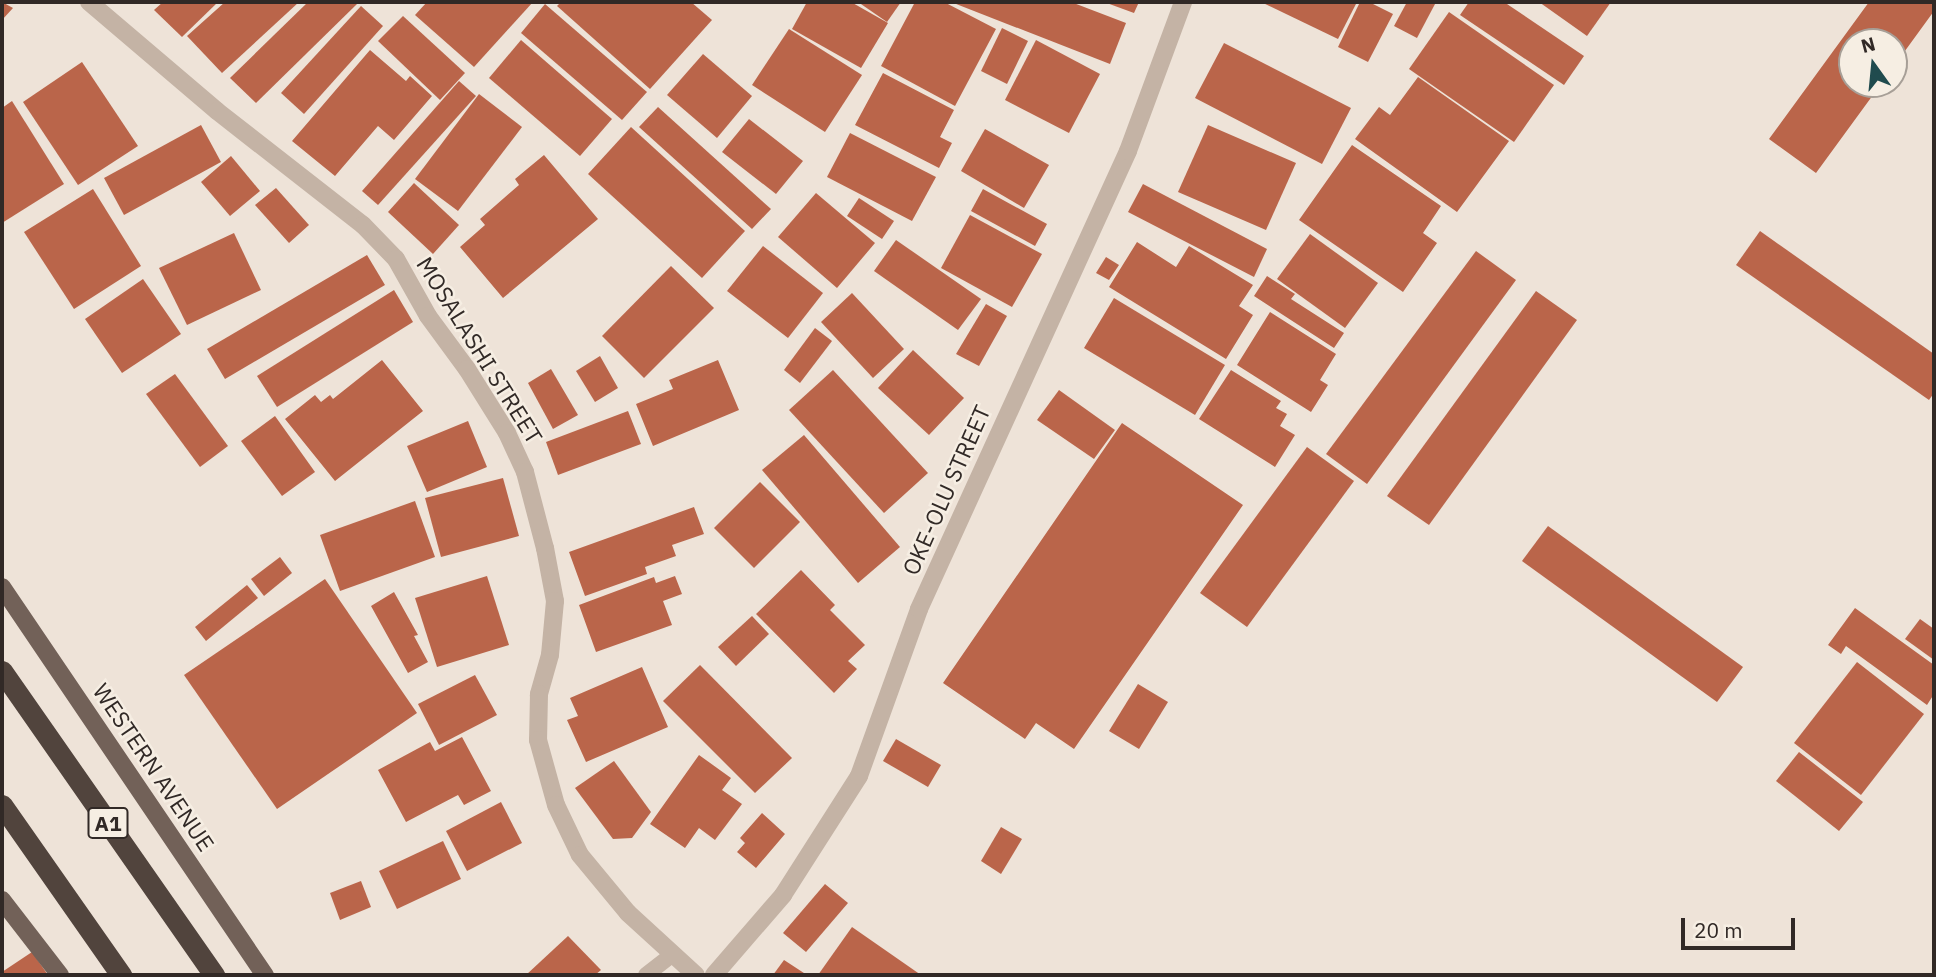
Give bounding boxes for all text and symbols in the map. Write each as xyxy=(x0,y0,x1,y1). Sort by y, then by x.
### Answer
north arrow xyxy=(1838,28,1908,98)
text: N xyxy=(1858,31,1878,58)
street label: MOSALASHI STREET xyxy=(411,252,549,448)
street label: OKE-OLU STREET xyxy=(896,401,996,579)
street label: WESTERN AVENUE xyxy=(88,678,220,856)
road number: A1 xyxy=(87,806,129,840)
scale bar xyxy=(1684,904,1798,948)
text: 20 m xyxy=(1694,916,1743,944)

